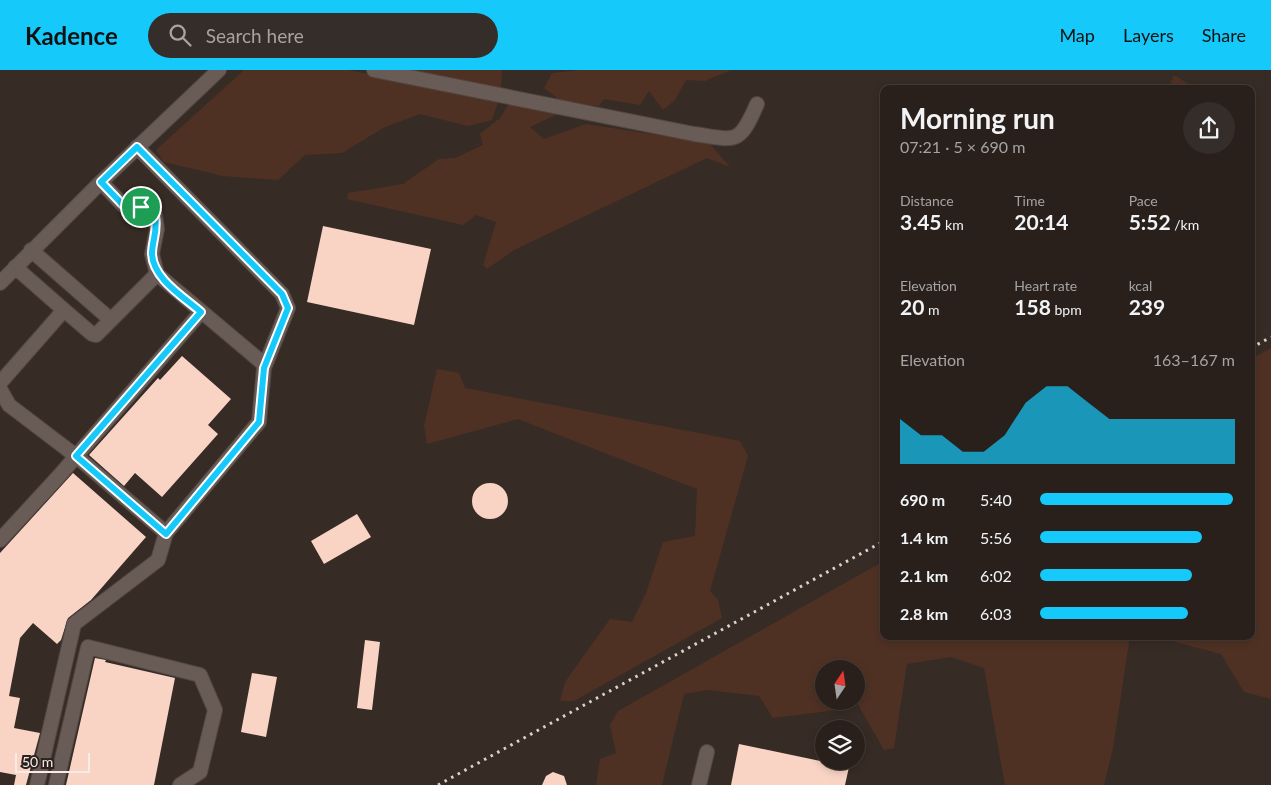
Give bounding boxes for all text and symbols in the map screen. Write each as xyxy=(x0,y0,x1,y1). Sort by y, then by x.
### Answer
search box xyxy=(148,13,498,58)
text: Kadence xyxy=(25,21,118,50)
icon: search xyxy=(166,21,194,49)
text: Search here xyxy=(206,24,304,47)
text: Map xyxy=(1059,24,1095,46)
text: Layers xyxy=(1123,24,1174,46)
text: Share xyxy=(1202,24,1246,46)
text: Morning run xyxy=(900,101,1055,135)
button: share xyxy=(1183,102,1235,154)
text: 07:21 · 5 × 690 m xyxy=(900,137,1025,156)
pin xyxy=(120,186,162,228)
text: Distance xyxy=(900,192,954,209)
text: Time xyxy=(1014,192,1045,209)
text: Pace xyxy=(1129,192,1158,209)
icon: arrive xyxy=(127,193,155,221)
text: 3.45 xyxy=(900,209,942,234)
text: 20:14 xyxy=(1014,209,1068,234)
text: 5:52 xyxy=(1129,209,1171,234)
text: km xyxy=(942,216,964,233)
text: /km xyxy=(1171,216,1199,233)
text: Elevation xyxy=(900,277,957,294)
text: Heart rate xyxy=(1014,277,1077,294)
text: kcal xyxy=(1129,277,1152,294)
text: 20 xyxy=(900,294,924,319)
text: 158 xyxy=(1014,294,1051,319)
text: 239 xyxy=(1129,294,1165,319)
text: m xyxy=(924,301,939,318)
text: bpm xyxy=(1051,301,1082,318)
text: Elevation xyxy=(900,350,965,369)
text: 163–167 m xyxy=(1153,350,1235,369)
text: 690 m xyxy=(900,490,945,509)
text: 5:40 xyxy=(980,490,1012,509)
text: 1.4 km xyxy=(900,528,948,547)
text: 5:56 xyxy=(980,528,1012,547)
text: 2.1 km xyxy=(900,566,948,585)
text: 6:02 xyxy=(980,566,1012,585)
text: 2.8 km xyxy=(900,604,948,623)
text: 6:03 xyxy=(980,604,1012,623)
north arrow xyxy=(815,660,865,710)
map controls xyxy=(815,660,865,770)
button: layers xyxy=(815,720,865,770)
scale bar xyxy=(15,750,90,773)
text: 50 m xyxy=(22,753,53,770)

